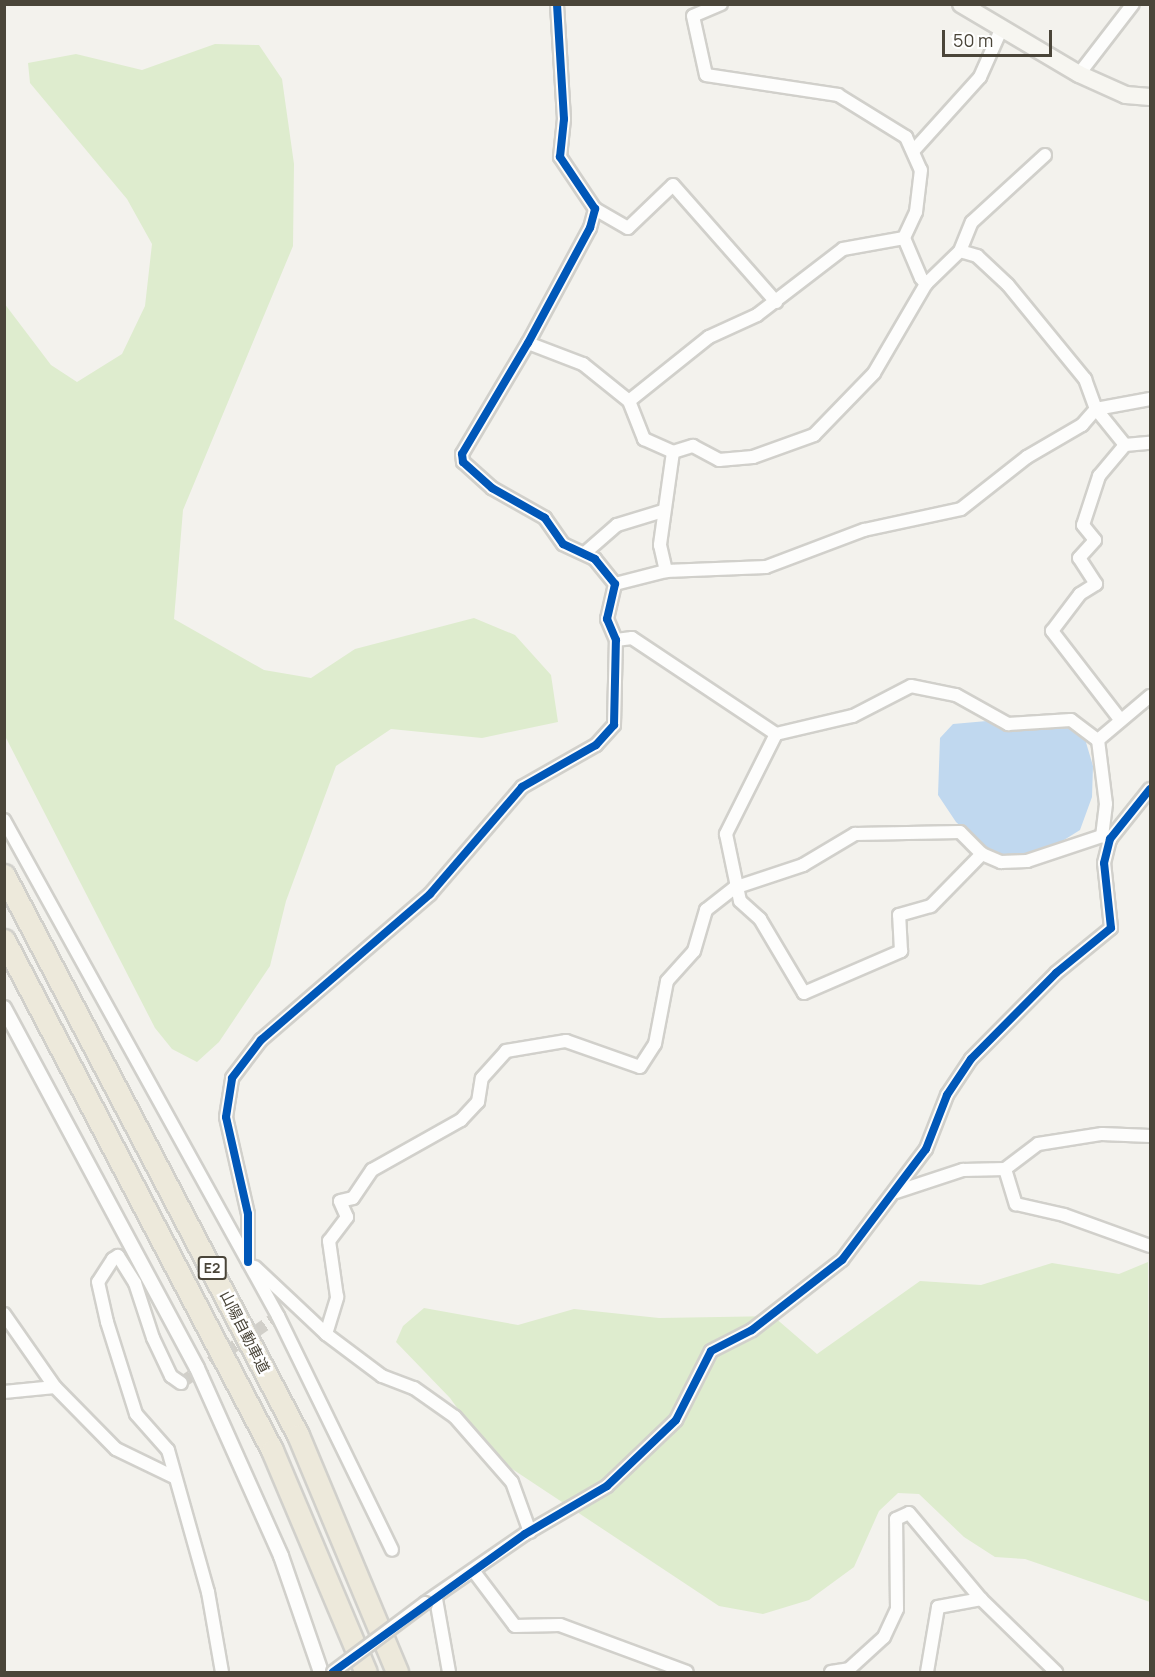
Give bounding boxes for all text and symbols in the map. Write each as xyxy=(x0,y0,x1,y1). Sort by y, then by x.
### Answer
scale bar xyxy=(945,18,1054,56)
text: 50 m xyxy=(953,28,993,52)
road number: E2 xyxy=(197,1257,227,1279)
street label: 山陽自動車道 xyxy=(217,1288,273,1376)

